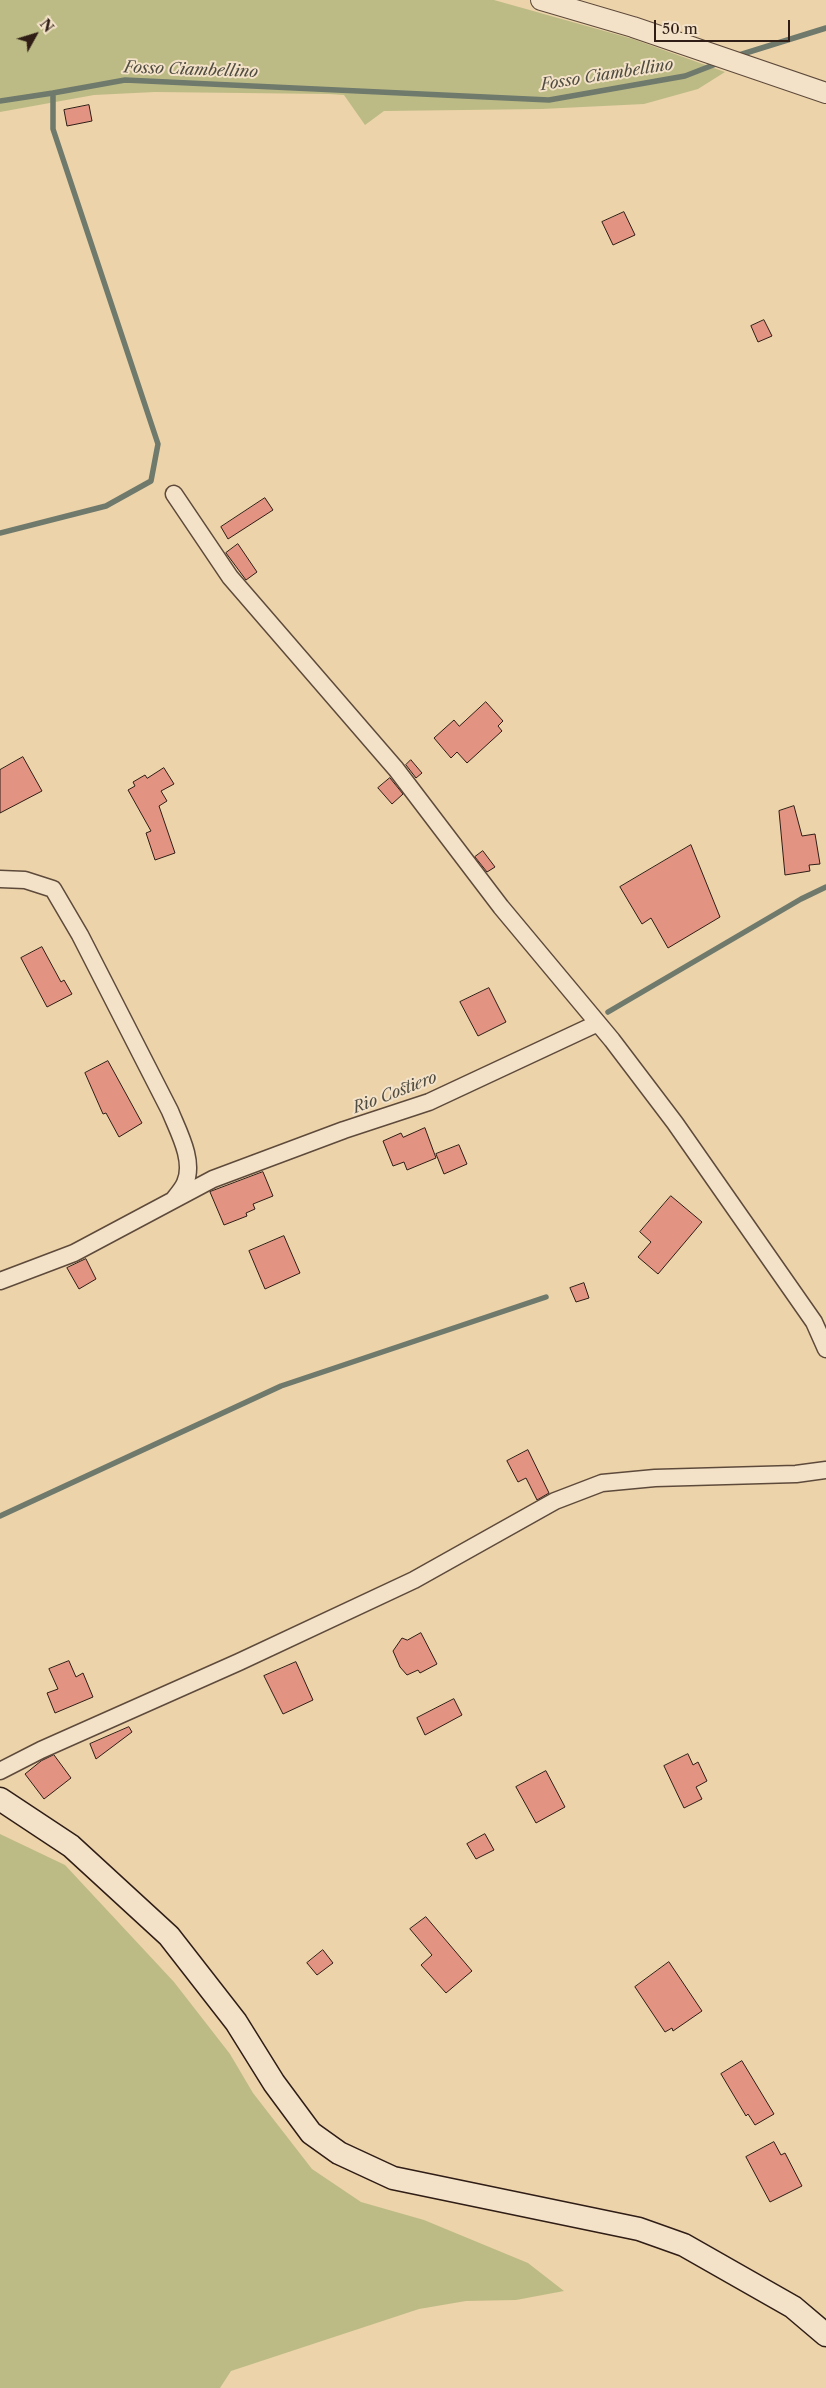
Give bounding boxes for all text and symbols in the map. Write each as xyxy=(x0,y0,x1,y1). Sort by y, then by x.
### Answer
north arrow xyxy=(10,10,60,60)
scale bar xyxy=(656,10,792,42)
text: N xyxy=(36,15,57,36)
text: 50 m xyxy=(662,19,698,38)
water label: Fosso Ciambellino xyxy=(539,55,675,95)
water label: Fosso Ciambellino xyxy=(124,58,258,82)
water label: Rio Costiero xyxy=(350,1068,440,1118)

